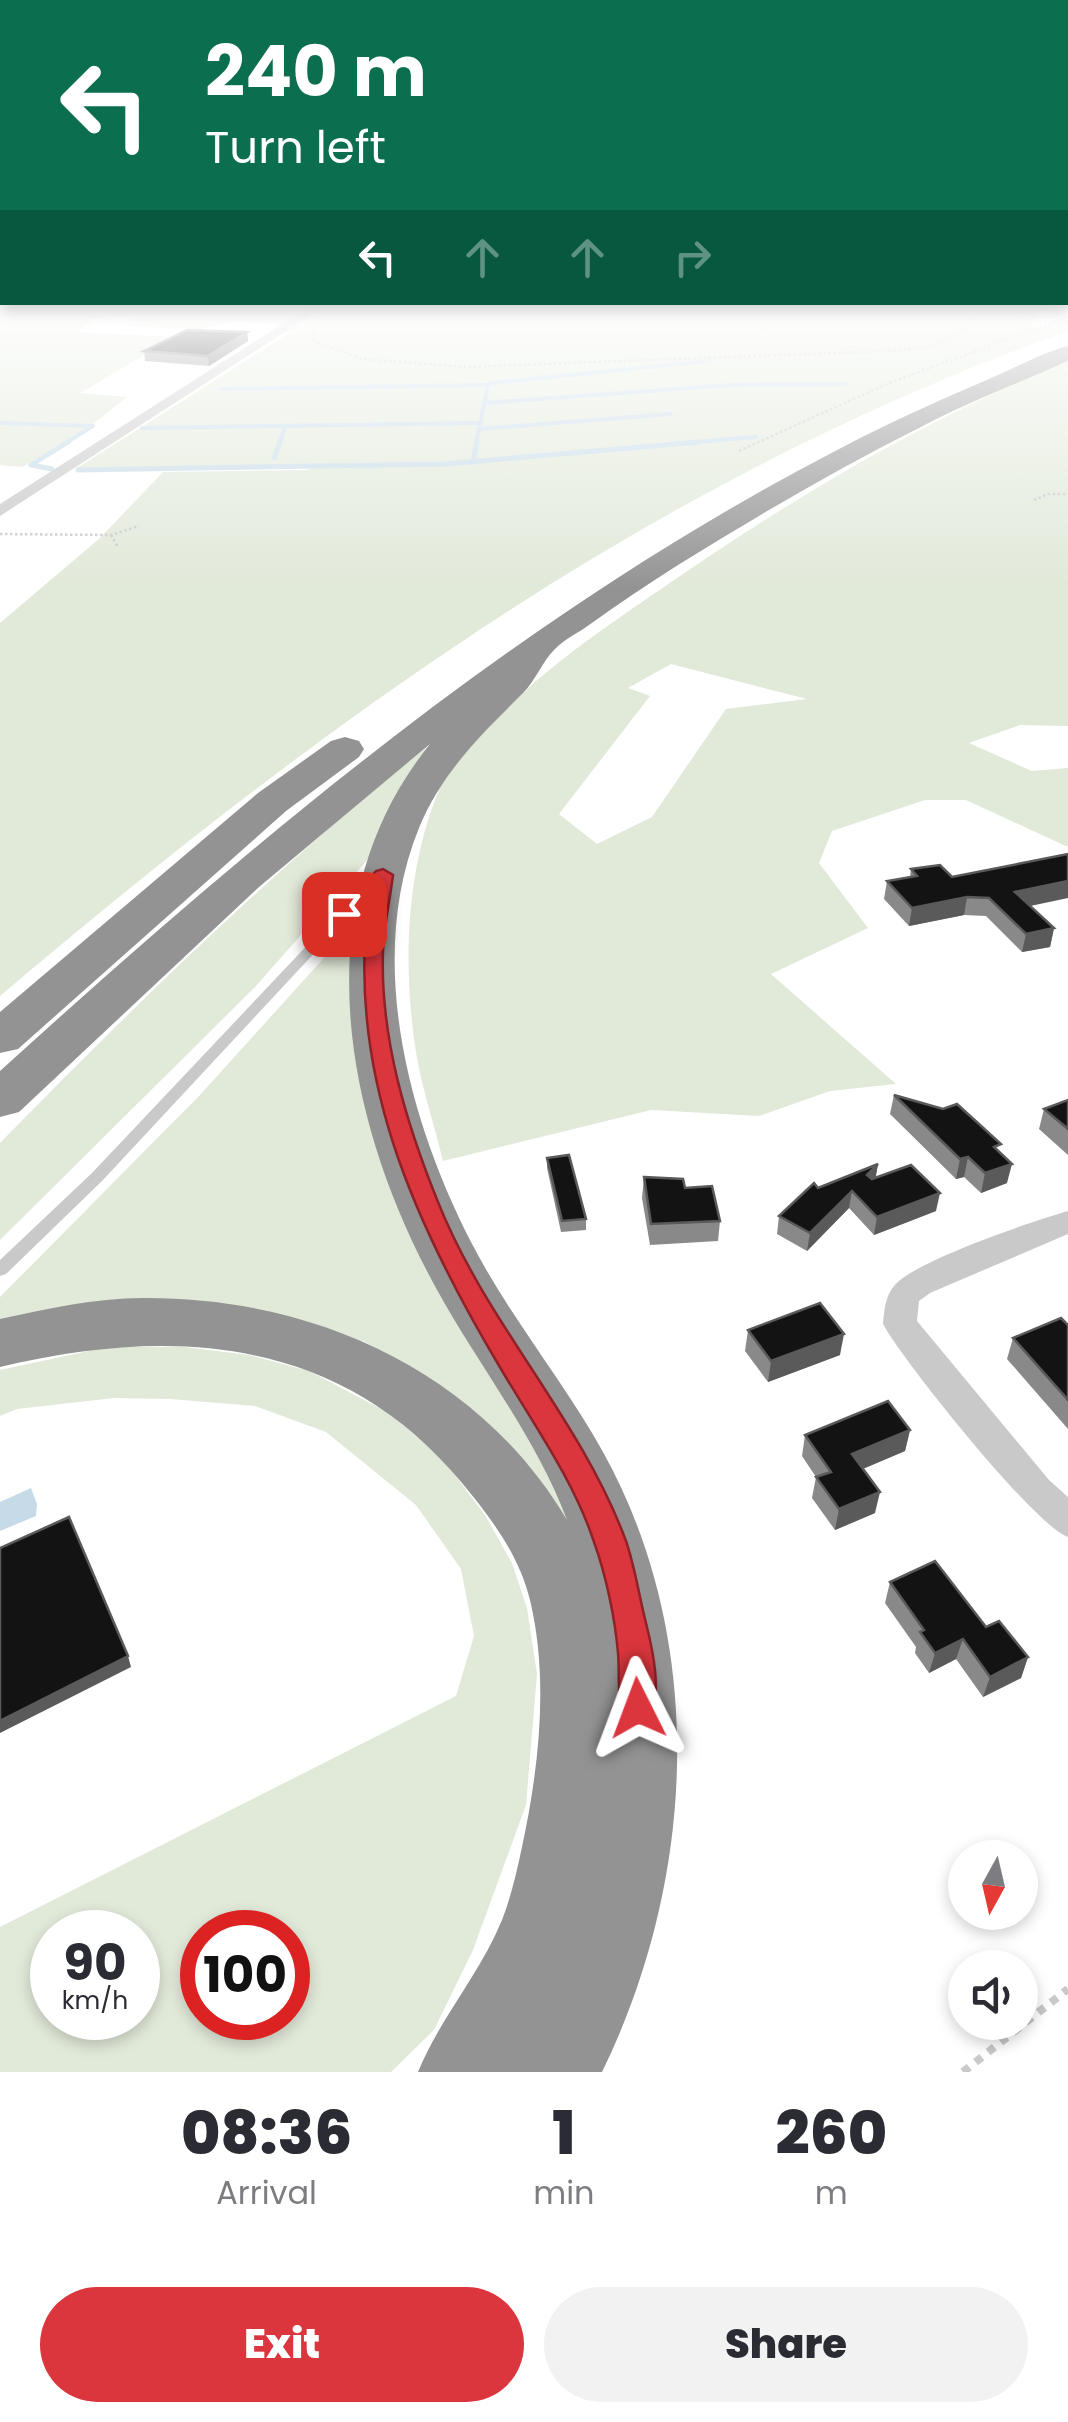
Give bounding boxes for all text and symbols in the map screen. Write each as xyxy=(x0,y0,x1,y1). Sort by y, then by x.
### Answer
text: 240 m xyxy=(205,22,427,121)
icon: left xyxy=(40,40,170,170)
text: Turn left xyxy=(205,116,386,179)
icon: left xyxy=(350,230,405,285)
icon: ahead xyxy=(455,230,510,285)
icon: ahead xyxy=(560,230,615,285)
icon: right xyxy=(665,230,720,285)
pin xyxy=(302,872,387,957)
icon: arrive xyxy=(317,887,372,942)
position arrow xyxy=(586,1656,690,1760)
north arrow xyxy=(948,1840,1038,1930)
map controls xyxy=(948,1840,1038,2040)
speed limit sign: 100 xyxy=(180,1910,310,2040)
text: 90 xyxy=(63,1927,127,1998)
button: sound xyxy=(948,1950,1038,2040)
text: km/h xyxy=(62,1983,128,2018)
text: 08:36 xyxy=(181,2091,352,2175)
text: 1 xyxy=(552,2091,575,2175)
text: 260 xyxy=(775,2091,887,2175)
text: Arrival xyxy=(216,2170,317,2215)
text: min xyxy=(533,2170,595,2215)
text: m xyxy=(815,2170,848,2215)
button: Exit xyxy=(40,2287,524,2402)
button: Share xyxy=(544,2287,1028,2402)

